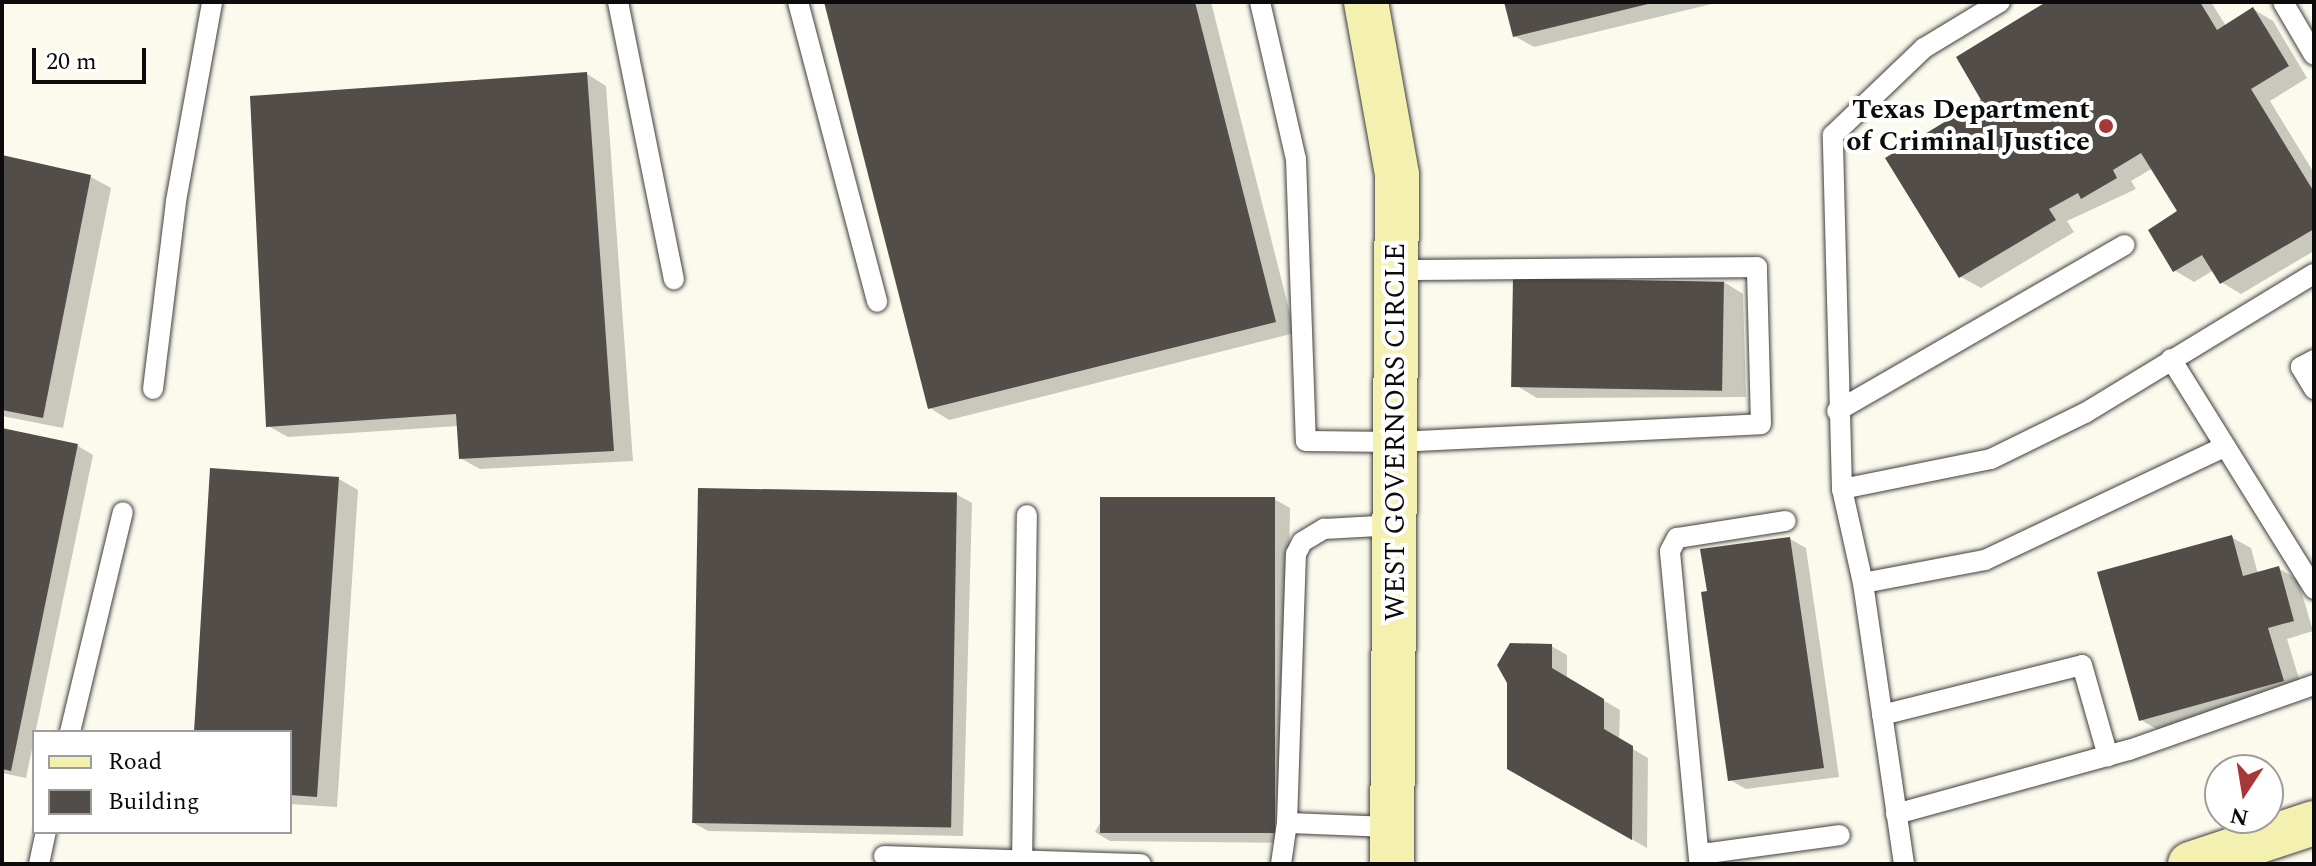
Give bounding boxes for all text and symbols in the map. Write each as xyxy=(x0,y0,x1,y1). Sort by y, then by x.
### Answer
scale bar xyxy=(36,32,150,82)
text: 20 m xyxy=(46,44,97,80)
place label: Texas Department of Criminal Justice xyxy=(1846,93,2090,159)
marker: Texas Department of Criminal Justice xyxy=(2097,117,2115,135)
street label: WEST GOVERNORS CIRCLE xyxy=(1379,243,1413,621)
legend xyxy=(32,730,292,834)
text: Road xyxy=(108,744,162,780)
north arrow xyxy=(2204,754,2284,834)
text: Building xyxy=(108,784,200,820)
text: N xyxy=(2227,798,2252,834)

